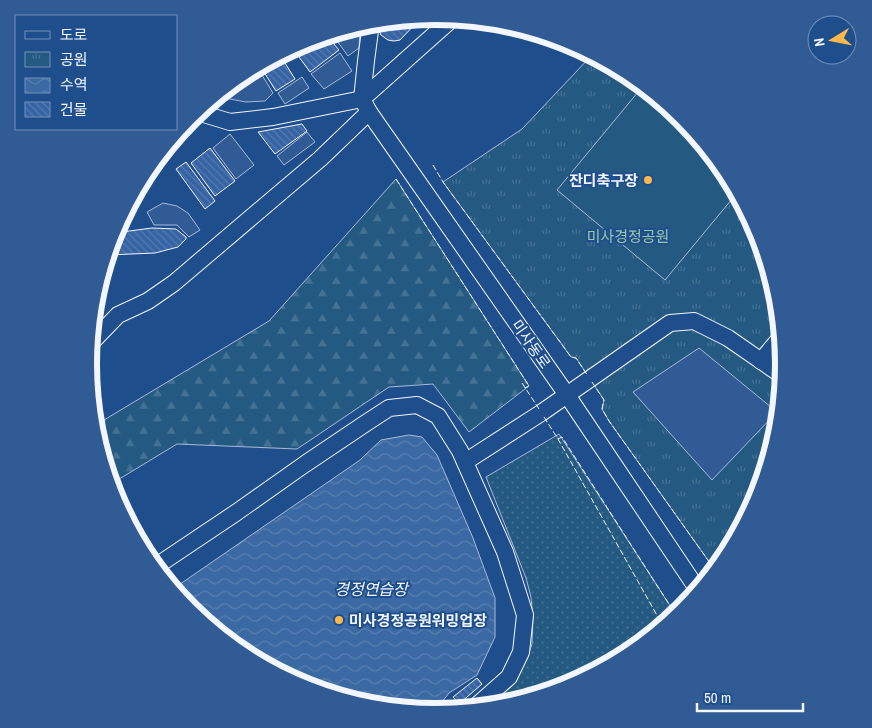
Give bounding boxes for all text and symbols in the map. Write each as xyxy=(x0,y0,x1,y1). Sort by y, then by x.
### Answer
legend xyxy=(15,15,178,130)
north arrow xyxy=(807,15,857,65)
text: 도로 xyxy=(60,24,88,45)
text: N xyxy=(810,37,829,48)
text: 공원 xyxy=(60,49,88,70)
text: 수역 xyxy=(60,74,88,95)
text: 건물 xyxy=(60,99,88,120)
place label: 잔디축구장 xyxy=(569,170,638,191)
marker: 잔디축구장 xyxy=(642,174,654,186)
park label: 미사경정공원 xyxy=(587,226,669,247)
street label: 미사동로 xyxy=(507,315,555,373)
water label: 경정연습장 xyxy=(334,578,410,600)
place label: 미사경정공원워밍업장 xyxy=(349,610,487,631)
marker: 미사경정공원워밍업장 xyxy=(333,614,345,626)
scale bar xyxy=(697,680,803,712)
text: 50 m xyxy=(704,687,731,708)

